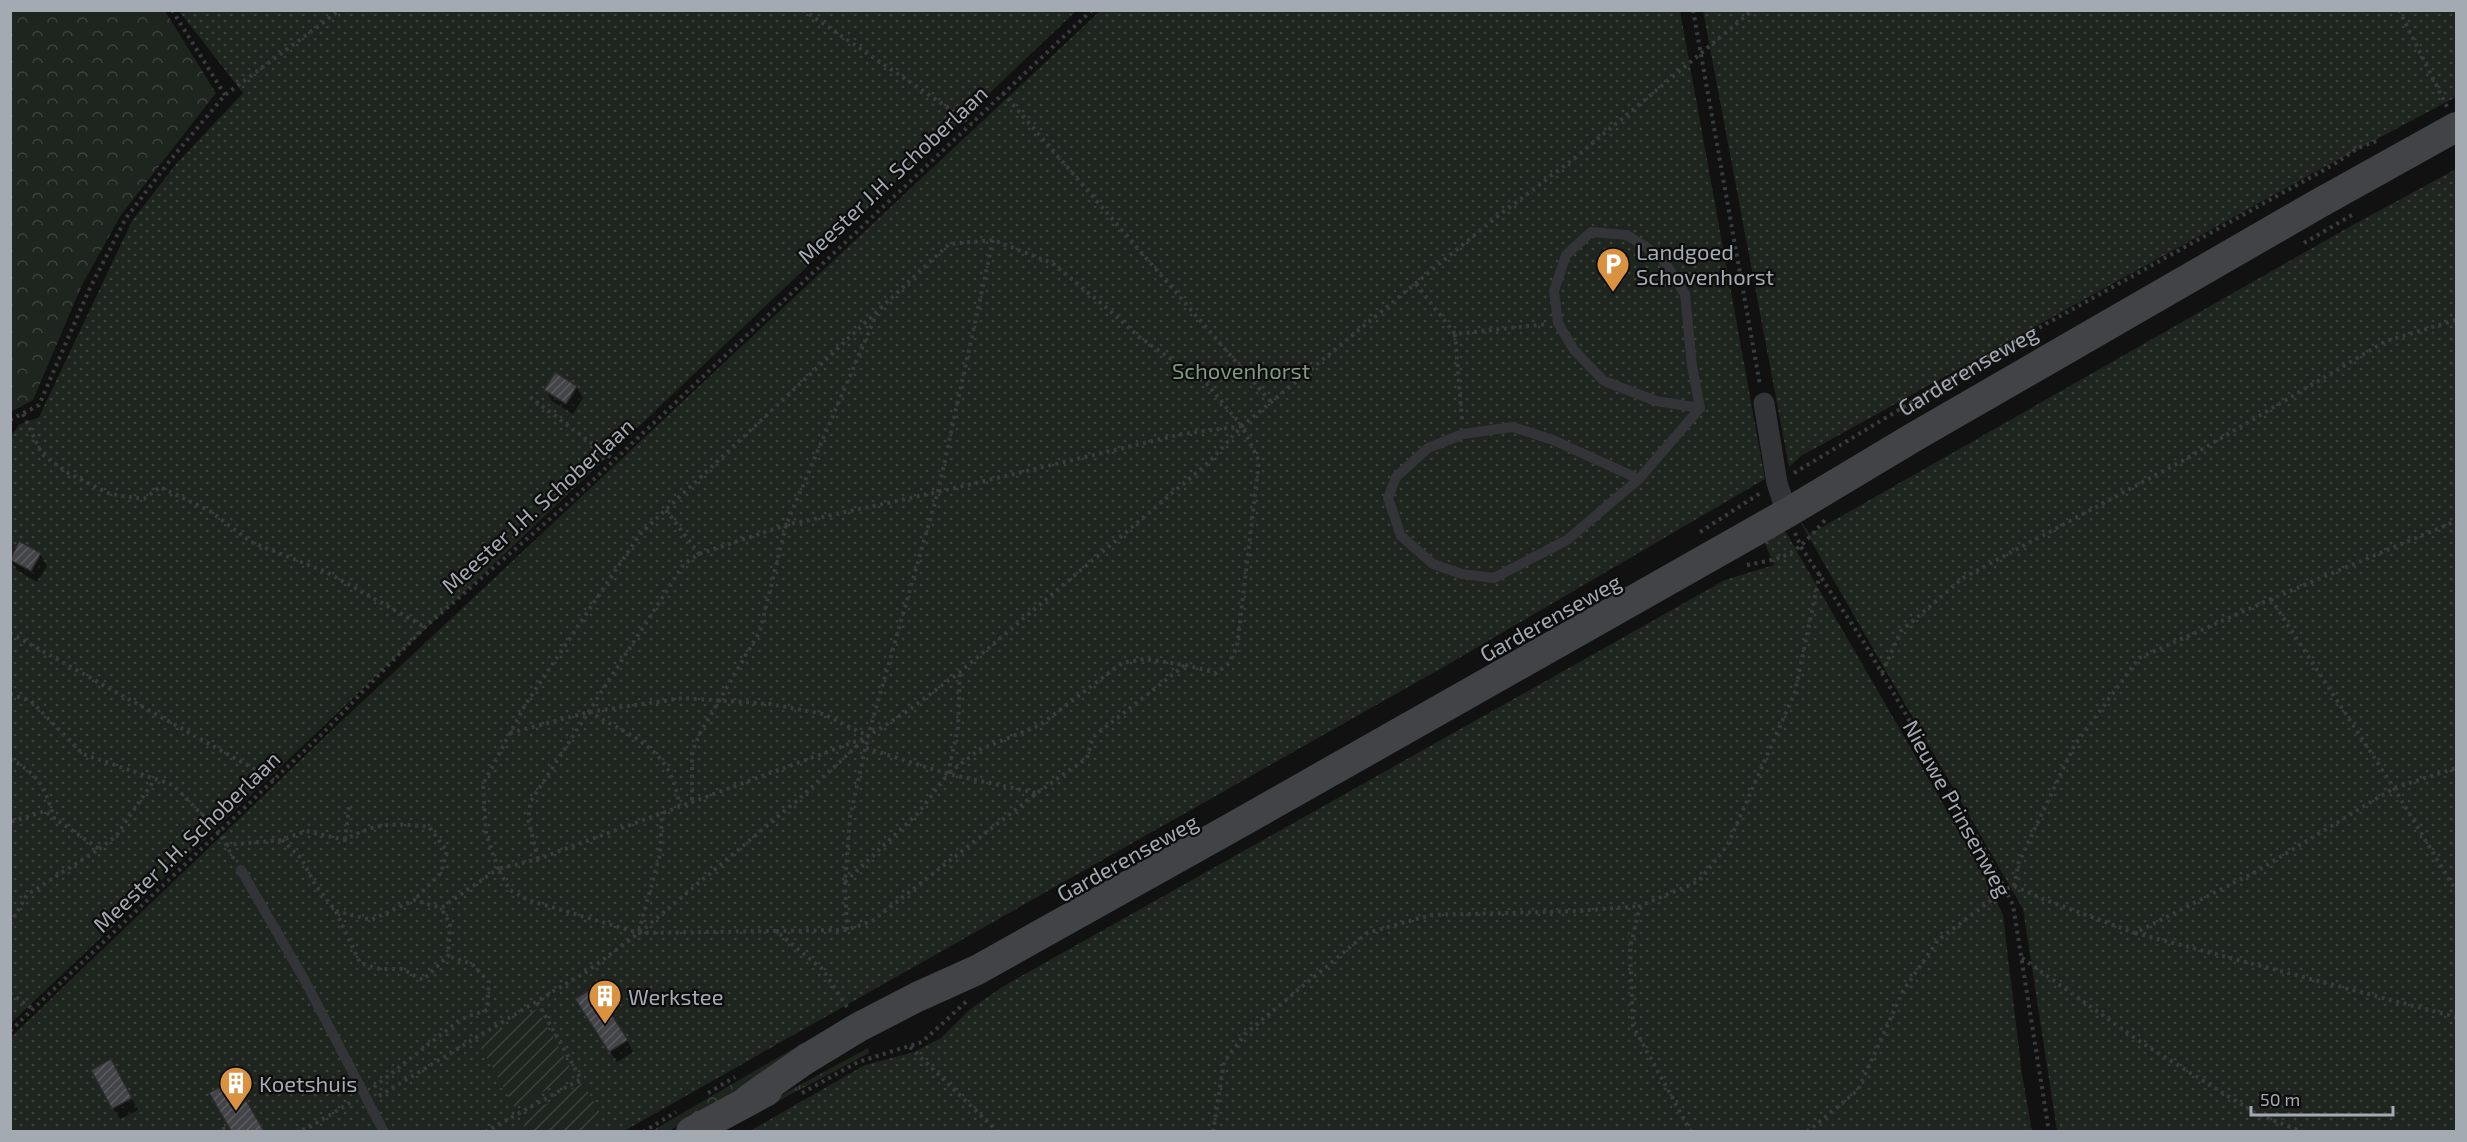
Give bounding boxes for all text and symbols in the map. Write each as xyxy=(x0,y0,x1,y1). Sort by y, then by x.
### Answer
street label: Meester J.H. Schoberlaan xyxy=(792,79,992,269)
place label: Landgoed Schovenhorst xyxy=(1636,238,1774,289)
parking icon: Landgoed Schovenhorst xyxy=(1595,246,1631,293)
street label: Garderenseweg xyxy=(1893,318,2042,421)
park label: Schovenhorst xyxy=(1172,357,1310,383)
street label: Meester J.H. Schoberlaan xyxy=(436,412,638,598)
street label: Garderenseweg xyxy=(1475,568,1625,666)
street label: Nieuwe Prinsenweg xyxy=(1899,715,2017,901)
street label: Meester J.H. Schoberlaan xyxy=(87,745,285,937)
street label: Garderenseweg xyxy=(1052,808,1202,906)
building icon: Werkstee xyxy=(587,978,623,1025)
place label: Werkstee xyxy=(628,983,723,1009)
building icon: Koetshuis xyxy=(218,1065,254,1112)
place label: Koetshuis xyxy=(259,1070,358,1096)
scale bar xyxy=(2251,1079,2394,1117)
text: 50 m xyxy=(2260,1088,2300,1110)

